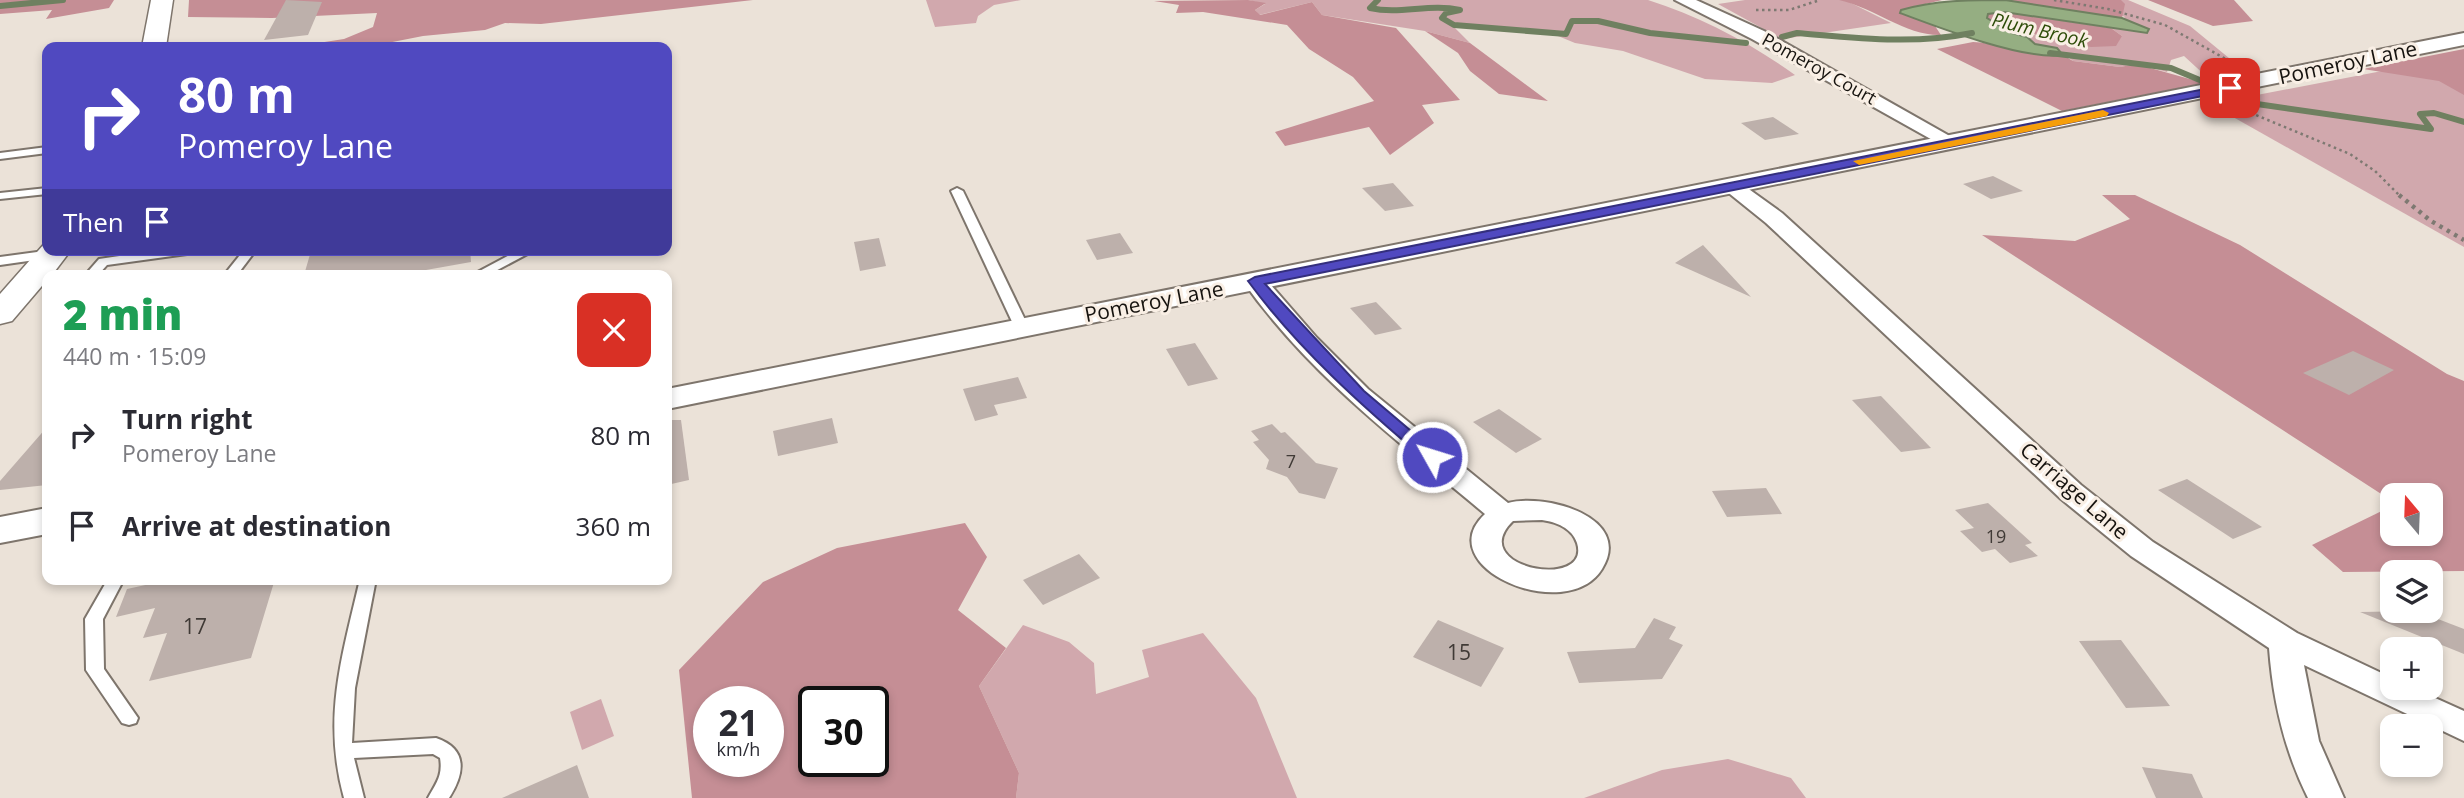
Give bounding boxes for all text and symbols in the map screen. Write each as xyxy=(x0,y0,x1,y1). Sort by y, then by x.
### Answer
water label: Plum Brook xyxy=(1990,6,2091,54)
street label: Pomeroy Court xyxy=(1758,27,1881,109)
street label: Pomeroy Lane xyxy=(2276,34,2420,90)
pin xyxy=(2200,58,2260,118)
text: 80 m xyxy=(178,61,295,127)
icon: arrive xyxy=(2211,69,2249,107)
icon: right xyxy=(63,70,154,161)
text: Pomeroy Lane xyxy=(178,124,393,167)
icon: arrive xyxy=(138,203,176,241)
text: Then xyxy=(63,204,124,240)
street label: Pomeroy Lane xyxy=(1082,274,1226,328)
text: 2 min xyxy=(63,285,182,342)
button: close xyxy=(577,293,651,367)
text: 440 m · 15:09 xyxy=(63,340,206,372)
text: Turn right xyxy=(122,401,253,437)
icon: right xyxy=(63,416,101,454)
text: 80 m xyxy=(590,417,651,453)
position arrow xyxy=(1395,420,1469,494)
street label: Carriage Lane xyxy=(2015,435,2135,545)
text: Pomeroy Lane xyxy=(122,437,276,469)
house number: 7 xyxy=(1286,449,1296,473)
north arrow xyxy=(2380,483,2443,546)
map controls xyxy=(2380,483,2443,777)
icon: arrive xyxy=(63,507,101,545)
text: Arrive at destination xyxy=(122,508,391,544)
text: 360 m xyxy=(576,508,651,544)
house number: 19 xyxy=(1986,524,2006,548)
button: layers xyxy=(2380,560,2443,623)
house number: 17 xyxy=(183,612,207,640)
button: + xyxy=(2380,637,2443,700)
house number: 15 xyxy=(1447,638,1471,666)
speed limit sign: 30 xyxy=(798,686,889,777)
text: 21 xyxy=(718,699,759,746)
button: − xyxy=(2380,714,2443,777)
text: km/h xyxy=(717,737,760,761)

